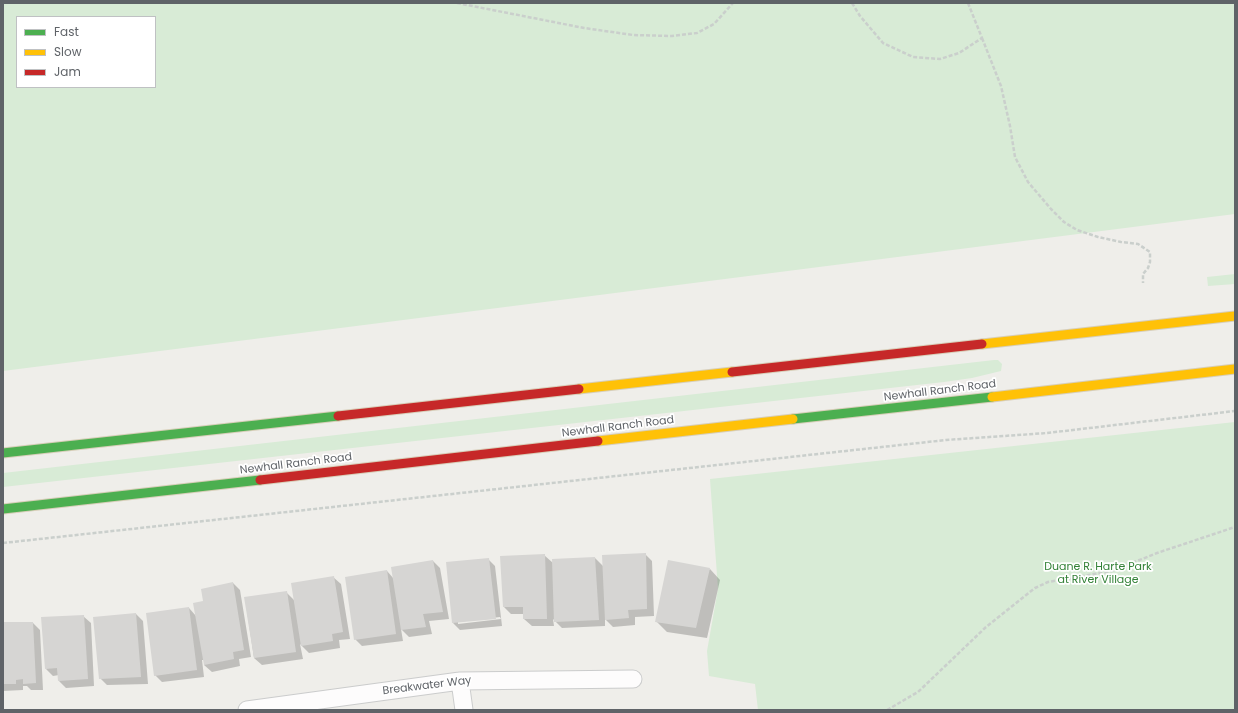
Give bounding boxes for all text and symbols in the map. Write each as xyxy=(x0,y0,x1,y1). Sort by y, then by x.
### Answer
legend xyxy=(16,16,156,88)
text: Fast xyxy=(54,23,79,40)
text: Slow xyxy=(54,43,82,60)
text: Jam xyxy=(54,63,81,80)
street label: Newhall Ranch Road xyxy=(883,378,997,404)
street label: Newhall Ranch Road xyxy=(561,414,675,440)
street label: Newhall Ranch Road xyxy=(239,451,353,477)
park label: Duane R. Harte Park at River Village xyxy=(1044,560,1152,586)
street label: Breakwater Way xyxy=(382,674,472,698)

